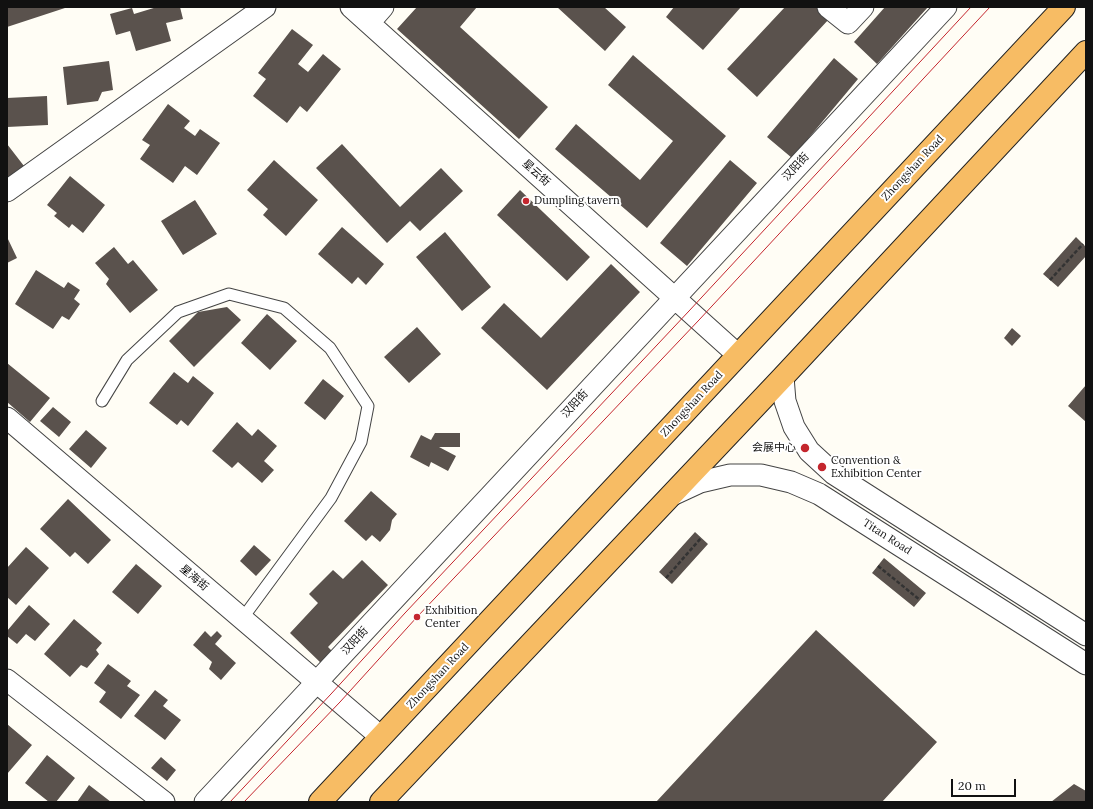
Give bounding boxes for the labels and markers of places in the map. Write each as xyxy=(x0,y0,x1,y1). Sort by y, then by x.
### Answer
place label: Dumpling tavern xyxy=(534,194,620,208)
marker: Dumpling tavern xyxy=(521,196,531,206)
place label: 会展中心 xyxy=(752,441,796,455)
marker: 会展中心 xyxy=(799,442,811,454)
place label: Convention & Exhibition Center xyxy=(831,454,922,480)
marker: Convention & Exhibition Center xyxy=(816,461,828,473)
place label: Exhibition Center xyxy=(425,604,477,630)
marker: Exhibition Center xyxy=(412,612,422,622)

